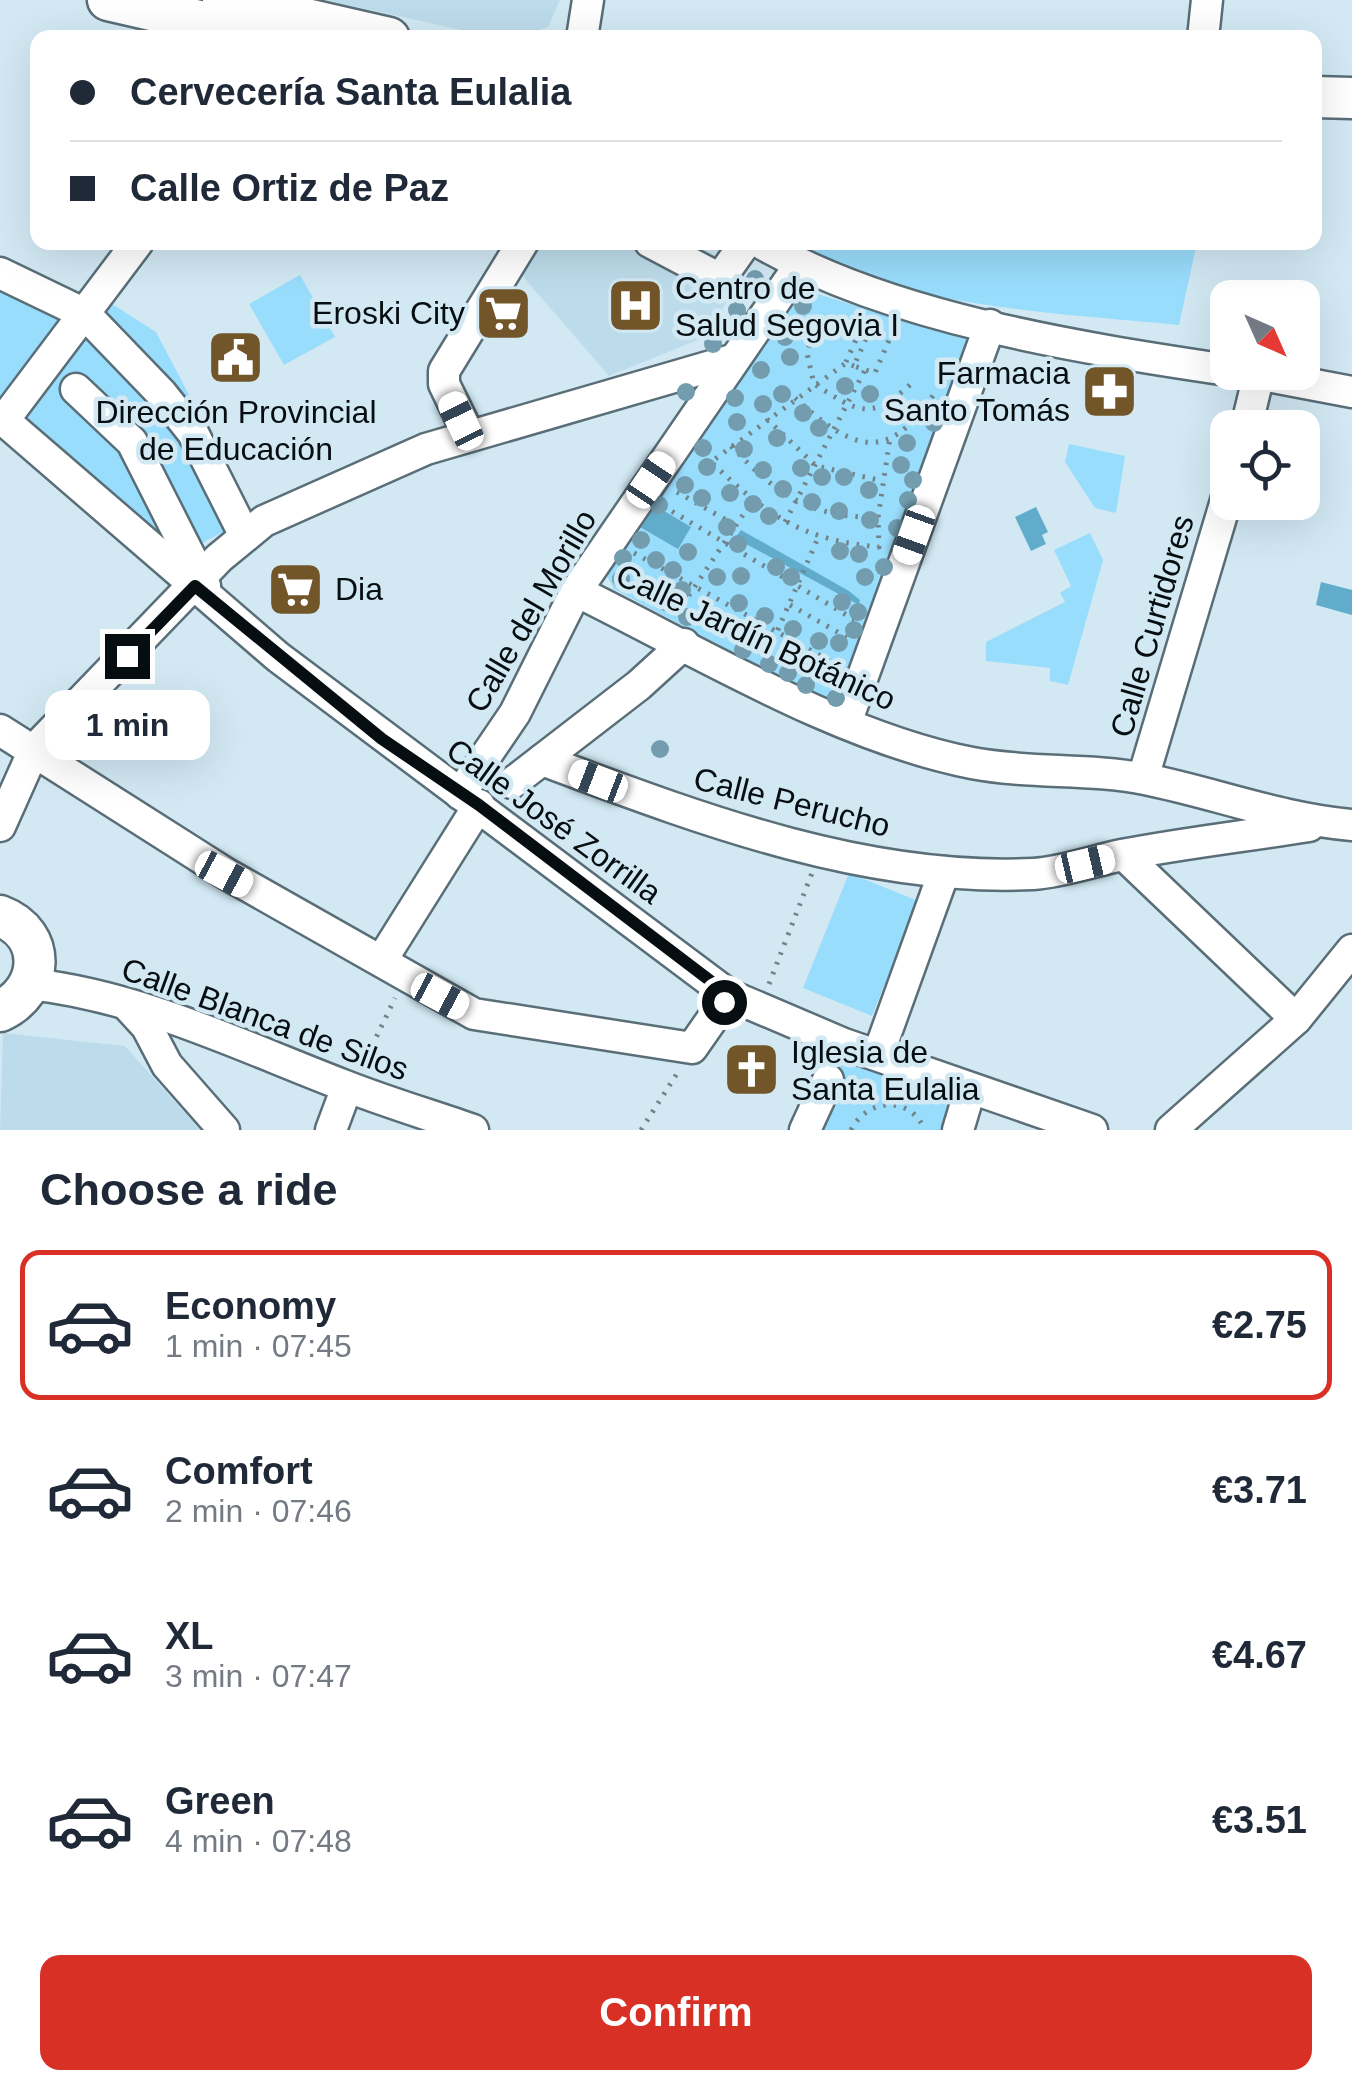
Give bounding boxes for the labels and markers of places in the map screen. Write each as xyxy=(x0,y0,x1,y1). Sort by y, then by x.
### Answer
place label: Centro de Salud Segovia I xyxy=(675,270,899,343)
hospital icon: Centro de Salud Segovia I xyxy=(606,276,666,336)
supermarket icon: Eroski City xyxy=(474,283,534,343)
place label: Eroski City xyxy=(312,295,465,331)
public building icon: Dirección Provincial de Educación xyxy=(206,328,266,388)
place label: Farmacia Santo Tomás xyxy=(884,355,1070,428)
pharmacy icon: Farmacia Santo Tomás xyxy=(1079,361,1139,421)
place label: Dirección Provincial de Educación xyxy=(96,394,376,467)
supermarket icon: Dia xyxy=(266,559,326,619)
place label: Dia xyxy=(335,571,383,607)
place label: Iglesia de Santa Eulalia xyxy=(791,1034,980,1107)
church icon: Iglesia de Santa Eulalia xyxy=(722,1040,782,1100)

